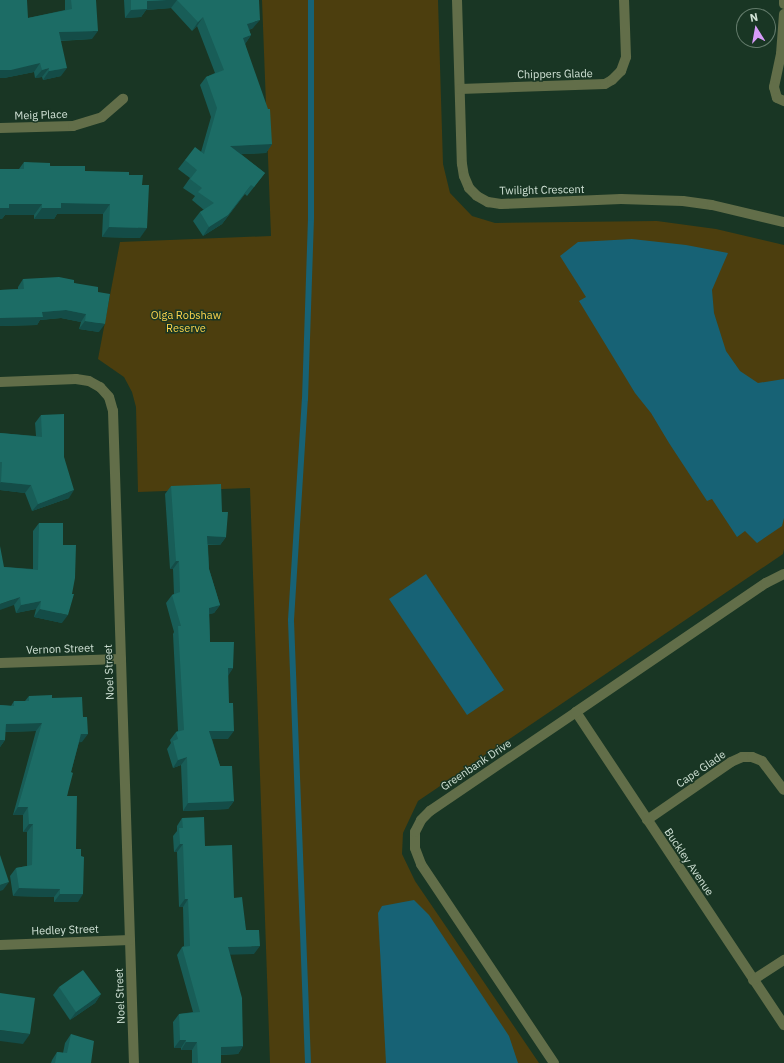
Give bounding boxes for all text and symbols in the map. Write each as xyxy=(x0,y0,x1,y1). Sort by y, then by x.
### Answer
north arrow xyxy=(736,8,776,48)
text: N xyxy=(749,10,759,25)
street label: Chippers Glade xyxy=(517,67,593,81)
street label: Meig Place xyxy=(14,107,68,123)
street label: Twilight Crescent xyxy=(499,183,585,197)
park label: Olga Robshaw Reserve xyxy=(151,309,221,335)
street label: Vernon Street xyxy=(26,641,94,657)
street label: Noel Street xyxy=(101,644,117,700)
street label: Greenbank Drive xyxy=(438,736,514,794)
street label: Cape Glade xyxy=(674,748,728,790)
street label: Buckley Avenue xyxy=(662,826,716,898)
street label: Hedley Street xyxy=(31,922,99,938)
street label: Noel Street xyxy=(112,968,128,1024)

